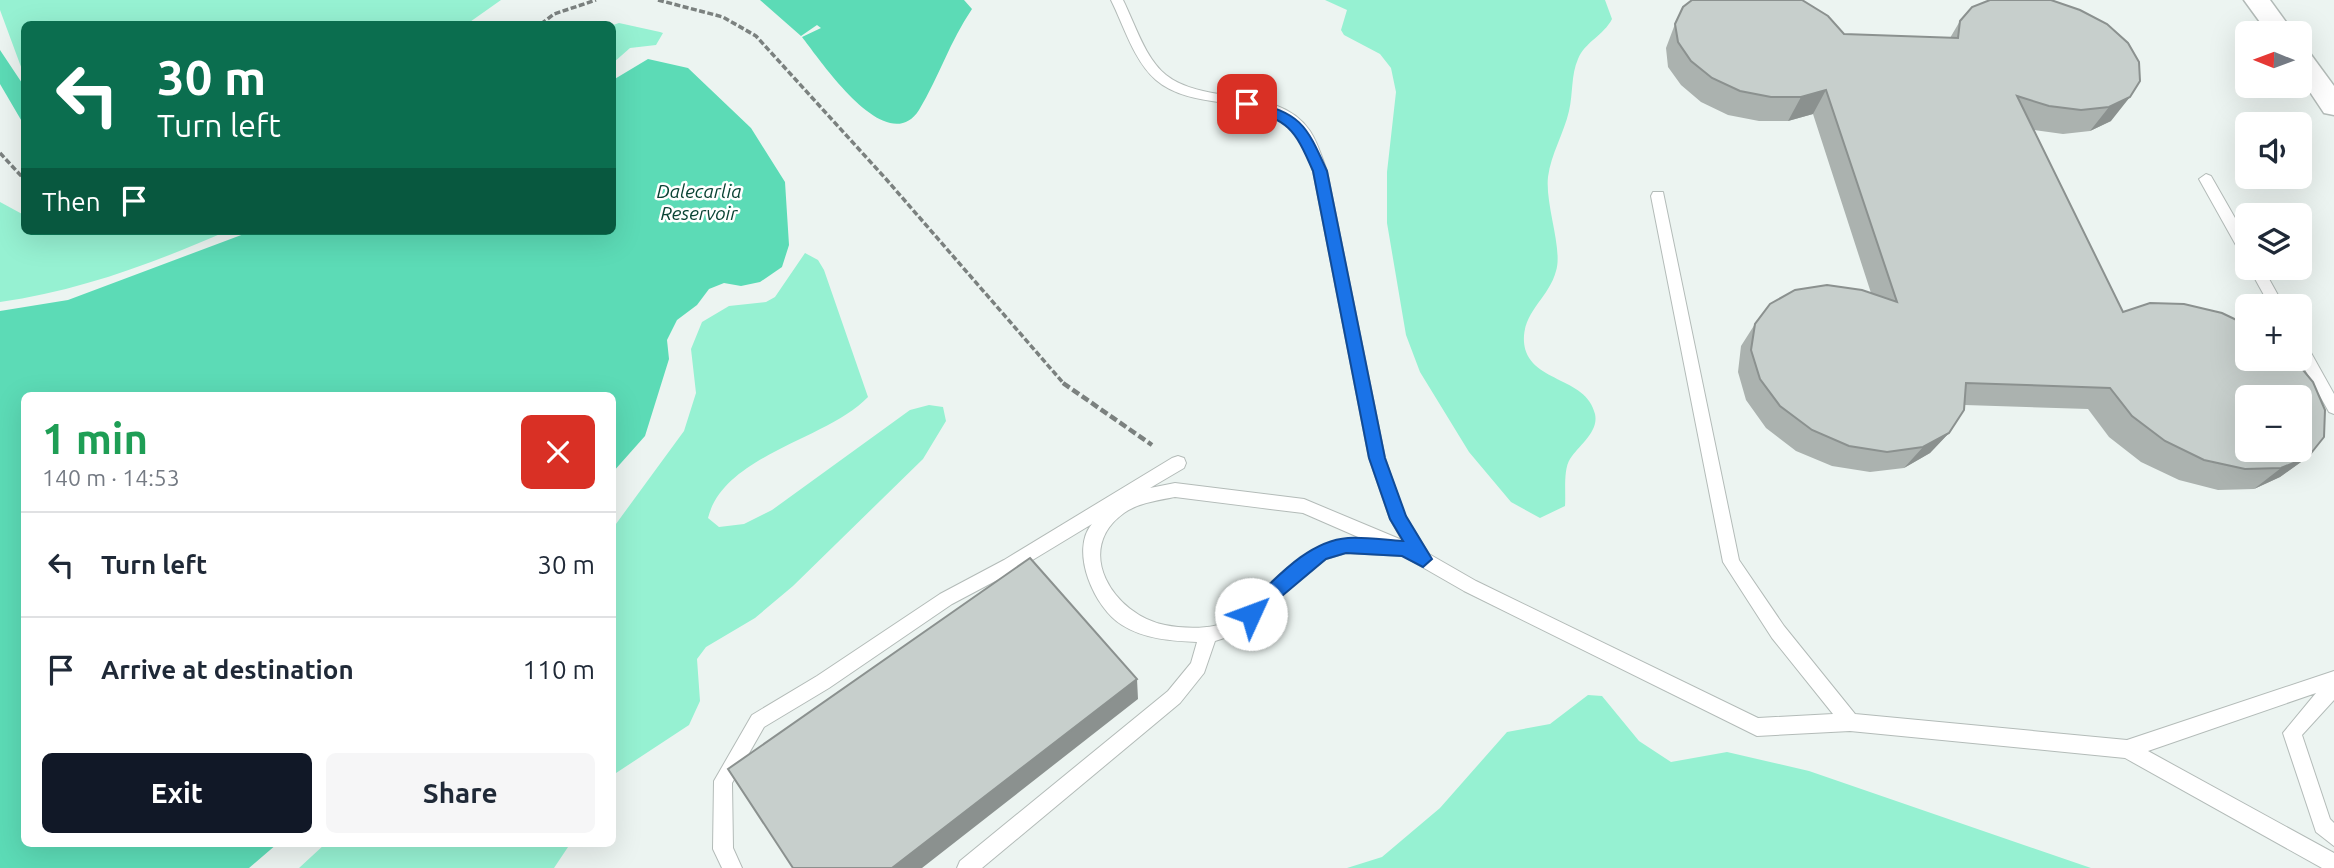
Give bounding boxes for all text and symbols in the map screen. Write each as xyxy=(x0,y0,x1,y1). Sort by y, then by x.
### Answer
north arrow xyxy=(2235,21,2312,98)
map controls xyxy=(2235,21,2312,462)
icon: left xyxy=(42,49,133,140)
text: 30 m xyxy=(157,49,266,104)
pin xyxy=(1217,74,1277,134)
icon: arrive xyxy=(1228,85,1266,123)
text: Turn left xyxy=(157,107,281,143)
button: sound xyxy=(2235,112,2312,189)
water label: Dalecarlia Reservoir xyxy=(656,180,742,224)
icon: arrive xyxy=(115,182,153,220)
text: Then xyxy=(42,187,101,216)
button: layers xyxy=(2235,203,2312,280)
button: + xyxy=(2235,294,2312,371)
button: − xyxy=(2235,385,2312,462)
text: 1 min xyxy=(42,415,148,462)
button: close xyxy=(521,415,595,489)
text: 140 m · 14:53 xyxy=(42,465,180,490)
icon: left xyxy=(42,546,80,584)
text: Turn left xyxy=(101,550,207,579)
text: 30 m xyxy=(537,550,595,579)
position arrow xyxy=(1214,577,1288,651)
icon: arrive xyxy=(42,651,80,689)
text: Arrive at destination xyxy=(101,655,354,684)
text: 110 m xyxy=(523,655,595,684)
button: Exit xyxy=(42,753,312,833)
button: Share xyxy=(326,753,595,833)

